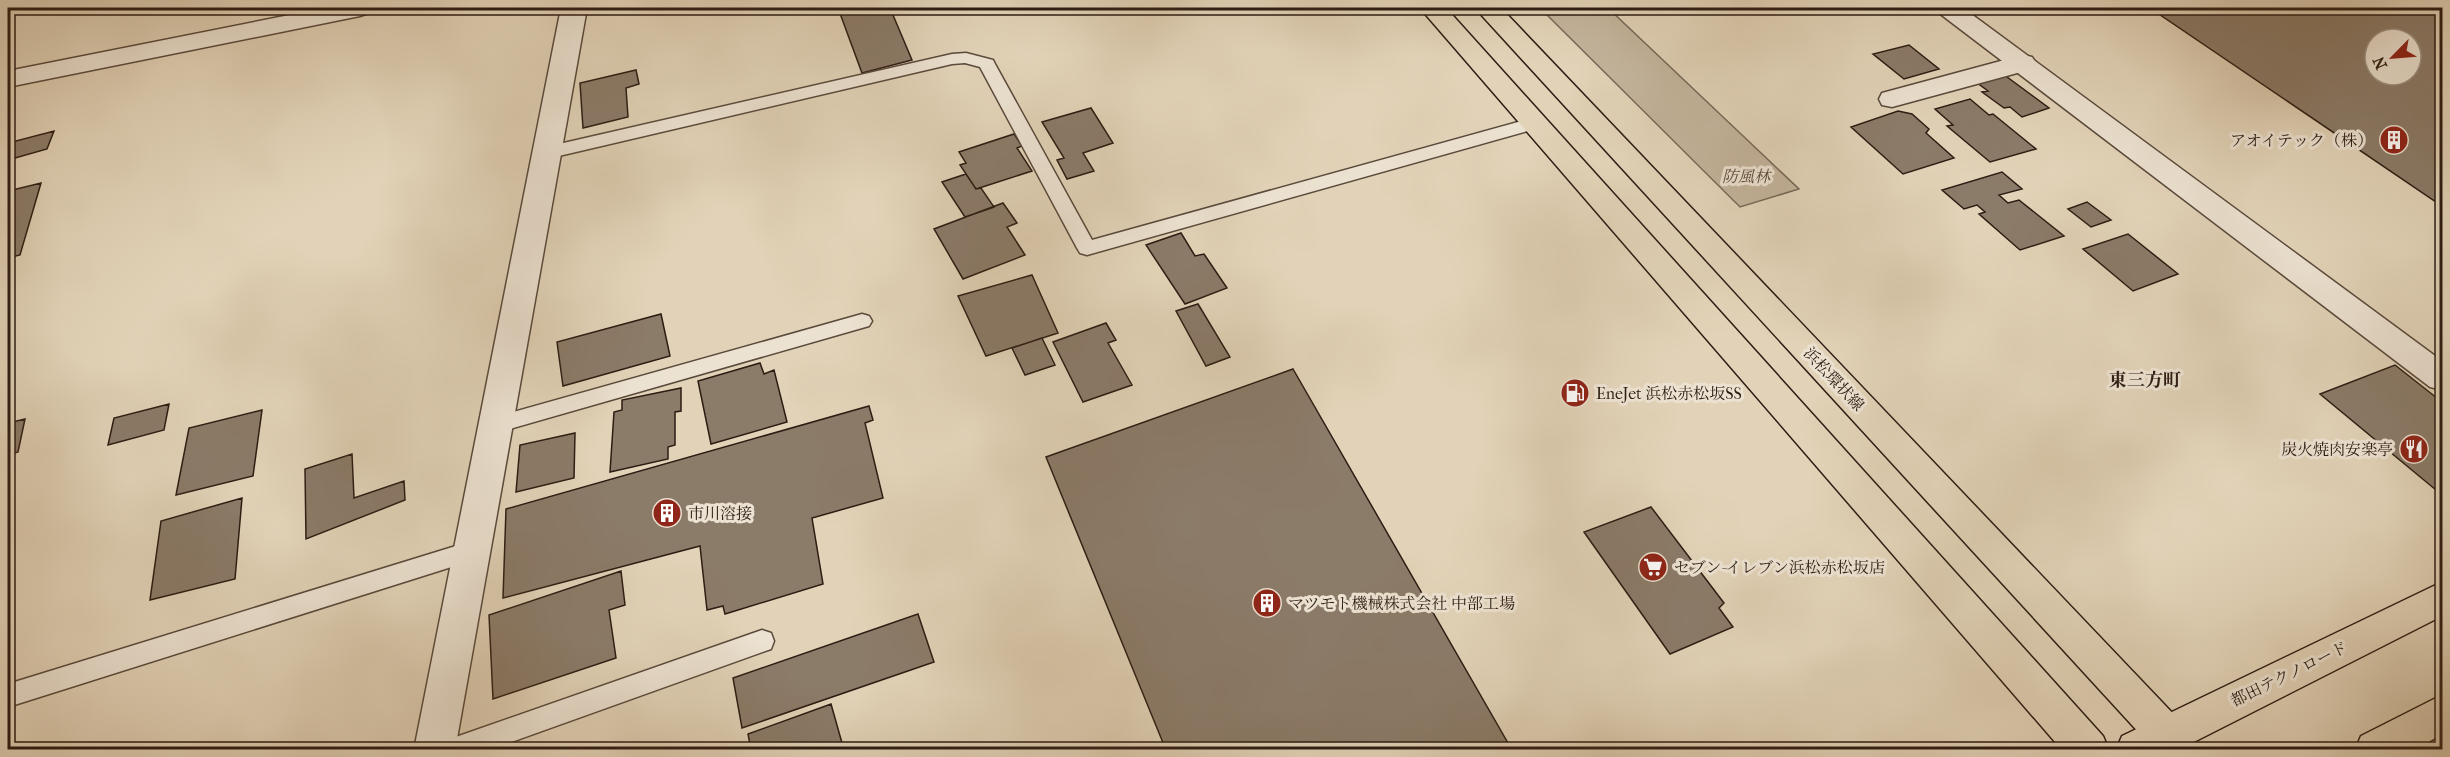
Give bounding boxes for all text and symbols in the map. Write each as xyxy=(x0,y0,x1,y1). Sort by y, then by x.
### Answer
north arrow xyxy=(2363,27,2423,87)
text: N xyxy=(2368,53,2391,73)
building icon: アオイテック（株） xyxy=(2378,124,2410,156)
place label: アオイテック（株） xyxy=(2230,131,2373,150)
park label: 防風林 xyxy=(1722,167,1772,186)
street label: 浜松環状線 xyxy=(1800,343,1868,415)
district label: 東三方町 xyxy=(2109,370,2181,391)
fuel station icon: EneJet 浜松赤松坂SS xyxy=(1559,377,1591,409)
place label: EneJet 浜松赤松坂SS xyxy=(1596,384,1742,403)
restaurant icon: 炭火焼肉安楽亭 xyxy=(2398,433,2430,465)
place label: 炭火焼肉安楽亭 xyxy=(2281,440,2393,459)
building icon: 市川溶接 xyxy=(651,497,683,529)
place label: 市川溶接 xyxy=(688,504,752,523)
supermarket icon: セブン-イレブン浜松赤松坂店 xyxy=(1637,551,1669,583)
place label: セブン-イレブン浜松赤松坂店 xyxy=(1674,558,1885,577)
building icon: マツモト機械株式会社 中部工場 xyxy=(1251,587,1283,619)
place label: マツモト機械株式会社 中部工場 xyxy=(1288,594,1515,613)
street label: 都田テクノロード xyxy=(2228,638,2350,710)

